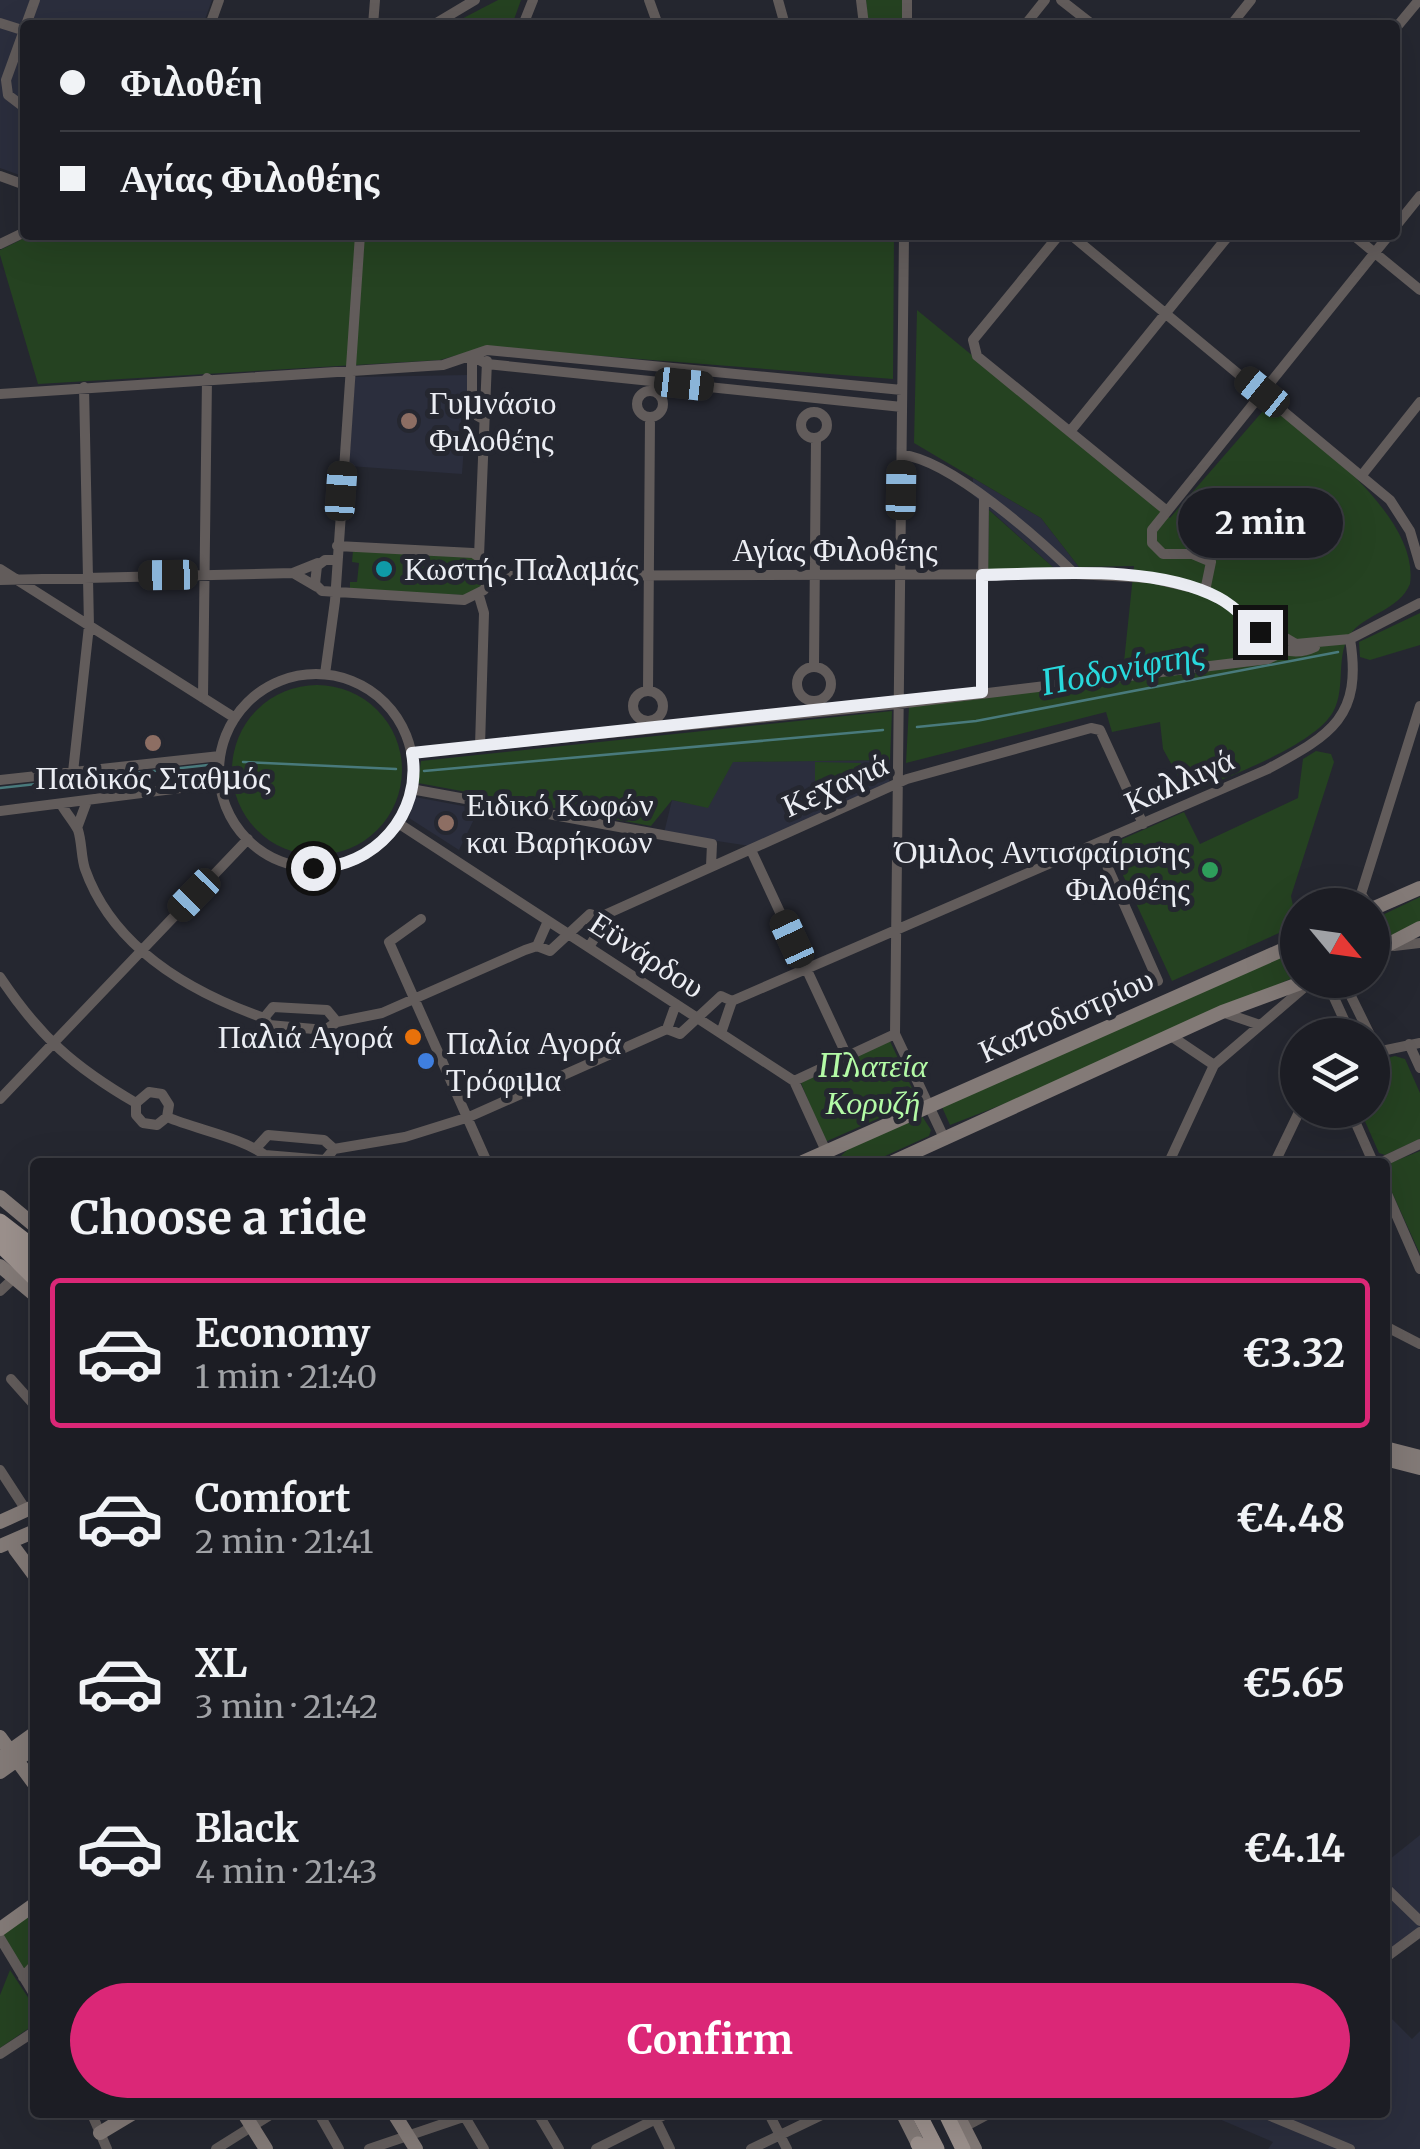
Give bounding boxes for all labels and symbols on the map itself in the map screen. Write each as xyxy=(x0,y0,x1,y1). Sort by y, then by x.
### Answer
car xyxy=(1229,361,1295,423)
car xyxy=(653,366,715,402)
place label: Γυμνάσιο Φιλοθέης xyxy=(429,383,556,460)
marker: Γυμνάσιο Φιλοθέης xyxy=(398,410,420,432)
car xyxy=(324,460,358,522)
car xyxy=(885,460,917,520)
callout: 2 min xyxy=(1178,487,1342,557)
street label: Αγίας Φιλοθέης xyxy=(732,530,938,570)
place label: Κωστής Παλαμάς xyxy=(404,549,639,589)
marker: Κωστής Παλαμάς xyxy=(373,558,395,580)
car xyxy=(138,559,198,591)
route end xyxy=(1238,610,1283,655)
water label: Ποδονίφτης xyxy=(1038,630,1209,705)
marker: Παιδικός Σταθμός xyxy=(142,732,164,754)
street label: Καλλιγά xyxy=(1118,739,1240,823)
street label: Κεχαγιά xyxy=(776,744,894,826)
place label: Παιδικός Σταθμός xyxy=(35,758,271,798)
place label: Ειδικό Κωφών και Βαρήκοων xyxy=(466,785,654,862)
marker: Ειδικό Κωφών και Βαρήκοων xyxy=(435,812,457,834)
place label: Όμιλος Αντισφαίρισης Φιλοθέης xyxy=(893,832,1190,909)
route start xyxy=(291,846,336,891)
marker: Όμιλος Αντισφαίρισης Φιλοθέης xyxy=(1199,859,1221,881)
car xyxy=(162,863,226,927)
north arrow xyxy=(1280,888,1390,998)
street label: Εϋνάρδου xyxy=(582,903,712,1007)
car xyxy=(766,905,818,973)
street label: Καποδιστρίου xyxy=(972,959,1160,1071)
place label: Παλιά Αγορά xyxy=(218,1017,393,1057)
place label: Παλία Αγορά Τρόφιμα xyxy=(446,1023,621,1100)
marker: Παλιά Αγορά xyxy=(402,1026,424,1048)
park label: Πλατεία Κορυζή xyxy=(818,1046,929,1123)
marker: Παλία Αγορά Τρόφιμα xyxy=(415,1050,437,1072)

